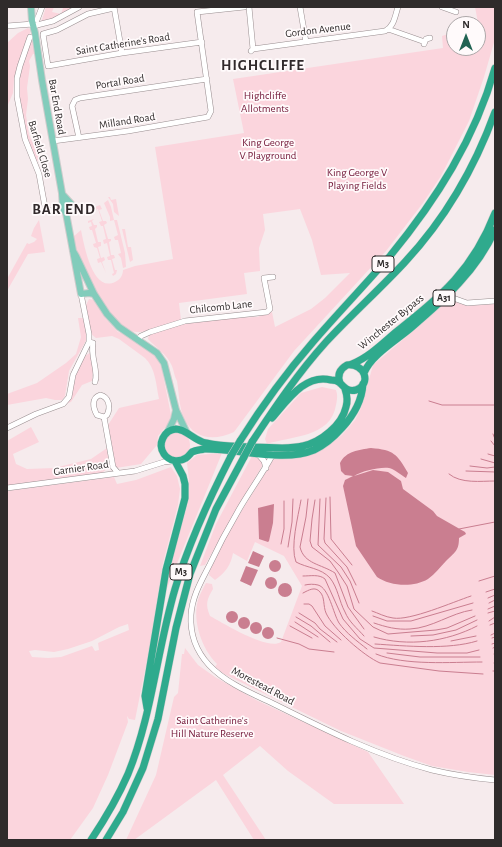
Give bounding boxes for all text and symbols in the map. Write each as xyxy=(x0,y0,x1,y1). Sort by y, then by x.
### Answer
north arrow xyxy=(446,16,486,56)
street label: Gordon Avenue xyxy=(285,19,351,41)
text: N xyxy=(462,19,470,30)
street label: Saint Catherine's Road xyxy=(75,30,171,58)
district label: HIGHCLIFFE xyxy=(221,56,305,74)
street label: Portal Road xyxy=(95,72,145,92)
street label: Bar End Road xyxy=(46,78,68,136)
park label: Highcliffe Allotments xyxy=(241,89,289,115)
street label: Milland Road xyxy=(98,110,156,132)
street label: Barfield Close xyxy=(25,119,55,179)
park label: King George V Playground xyxy=(239,136,297,162)
park label: King George V Playing Fields xyxy=(327,166,387,192)
district label: BAR END xyxy=(32,200,96,218)
road number: M3 xyxy=(372,256,394,272)
road number: A31 xyxy=(433,290,455,306)
street label: Winchester Bypass xyxy=(356,292,426,352)
street label: Chilcomb Lane xyxy=(189,297,253,317)
street label: Garnier Road xyxy=(53,458,109,478)
road number: M3 xyxy=(170,564,192,580)
street label: Morestead Road xyxy=(229,664,297,708)
park label: Saint Catherine's Hill Nature Reserve xyxy=(171,714,253,740)

